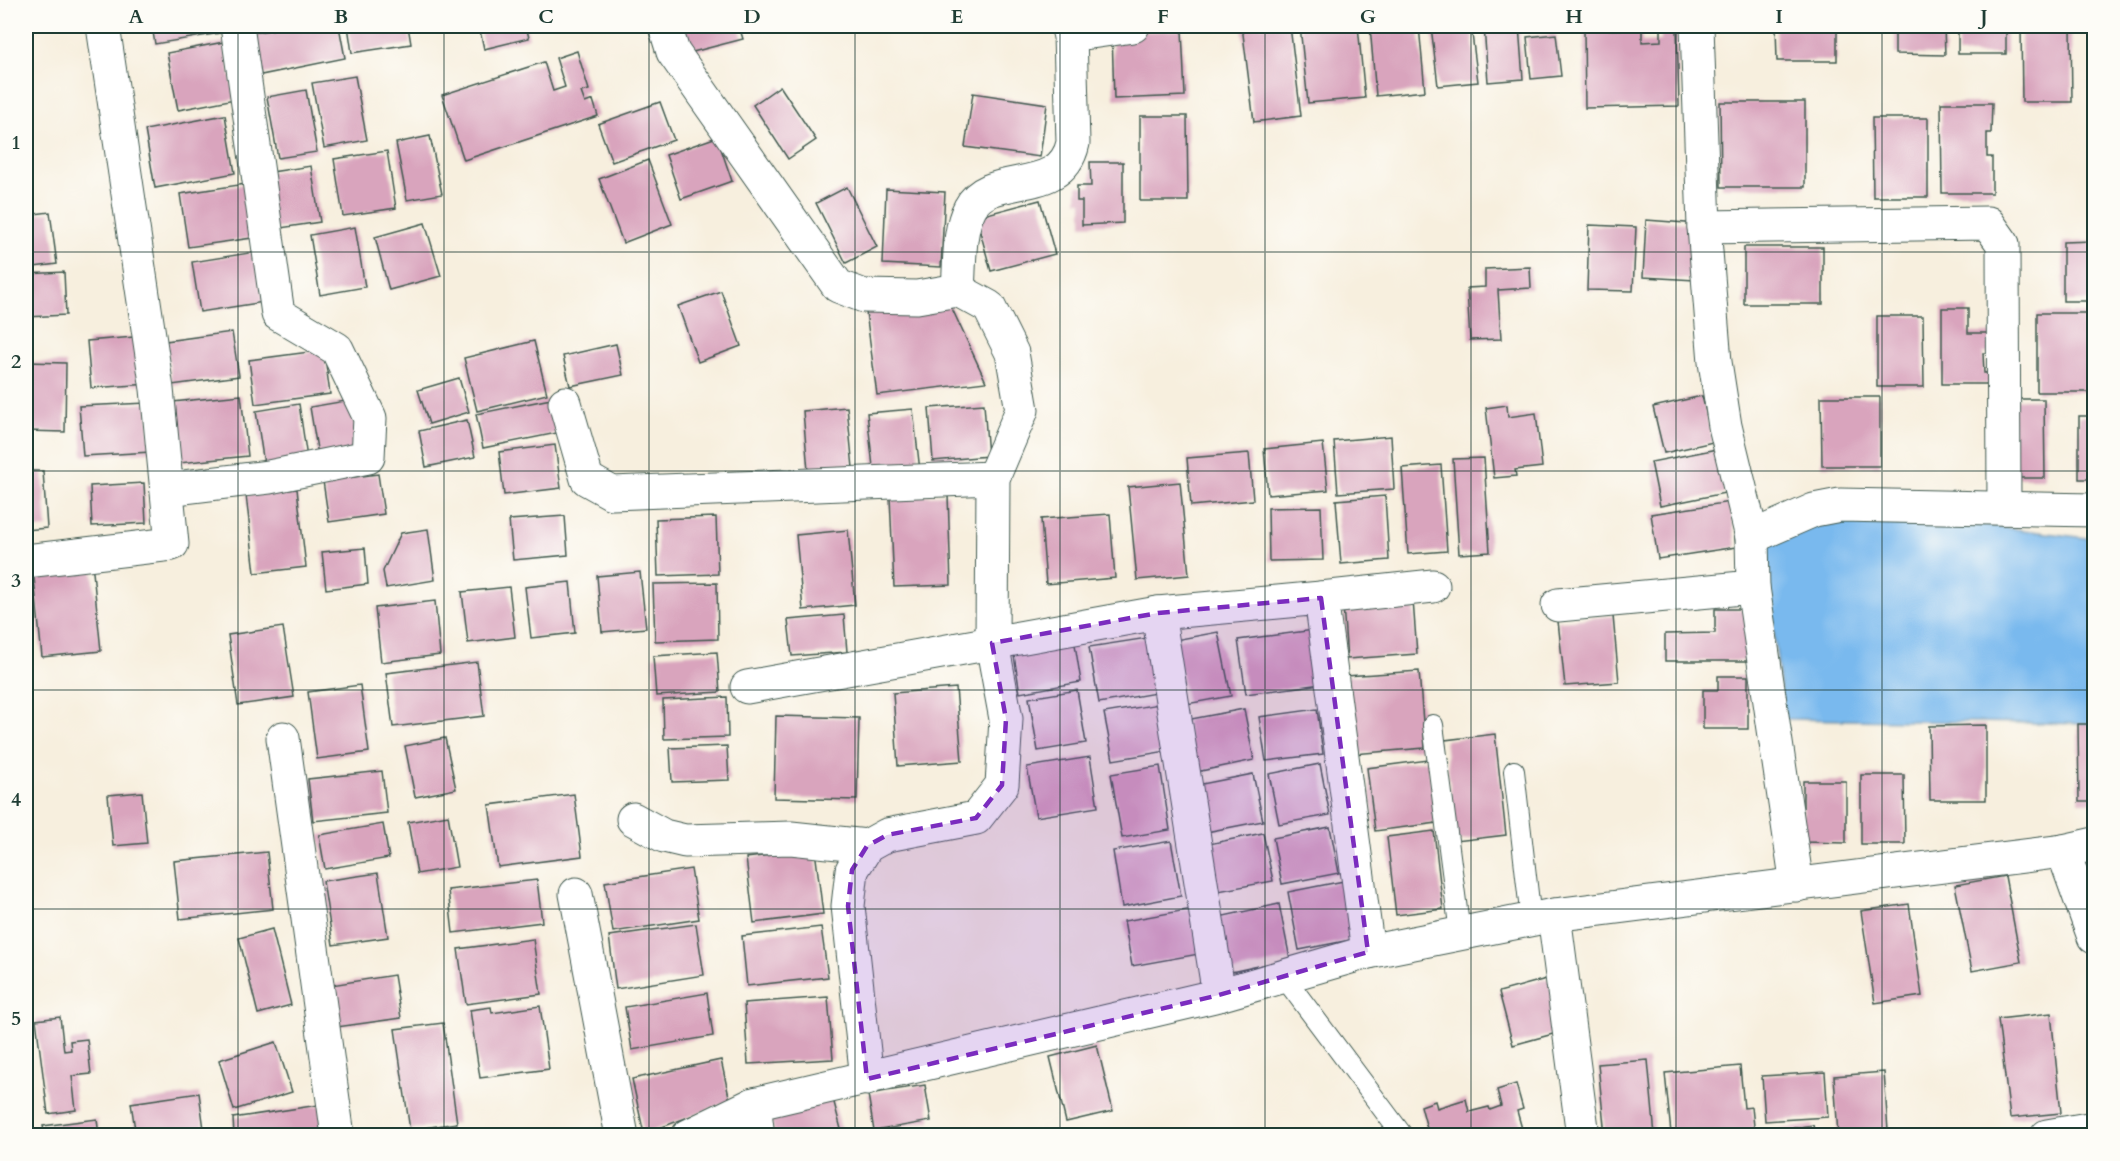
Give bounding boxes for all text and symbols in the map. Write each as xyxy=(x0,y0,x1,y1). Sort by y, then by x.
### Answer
text: A xyxy=(128,3,144,30)
text: B xyxy=(334,3,348,30)
text: C xyxy=(538,3,554,30)
text: D xyxy=(743,3,761,30)
text: E xyxy=(951,3,963,30)
text: F xyxy=(1157,3,1169,30)
text: G xyxy=(1360,3,1376,30)
text: H xyxy=(1565,3,1583,30)
text: I xyxy=(1775,3,1783,30)
text: J xyxy=(1977,3,1988,30)
text: 1 xyxy=(11,129,21,156)
text: 2 xyxy=(11,348,21,375)
text: 3 xyxy=(11,567,21,594)
text: 4 xyxy=(11,786,21,813)
text: 5 xyxy=(11,1005,21,1032)

